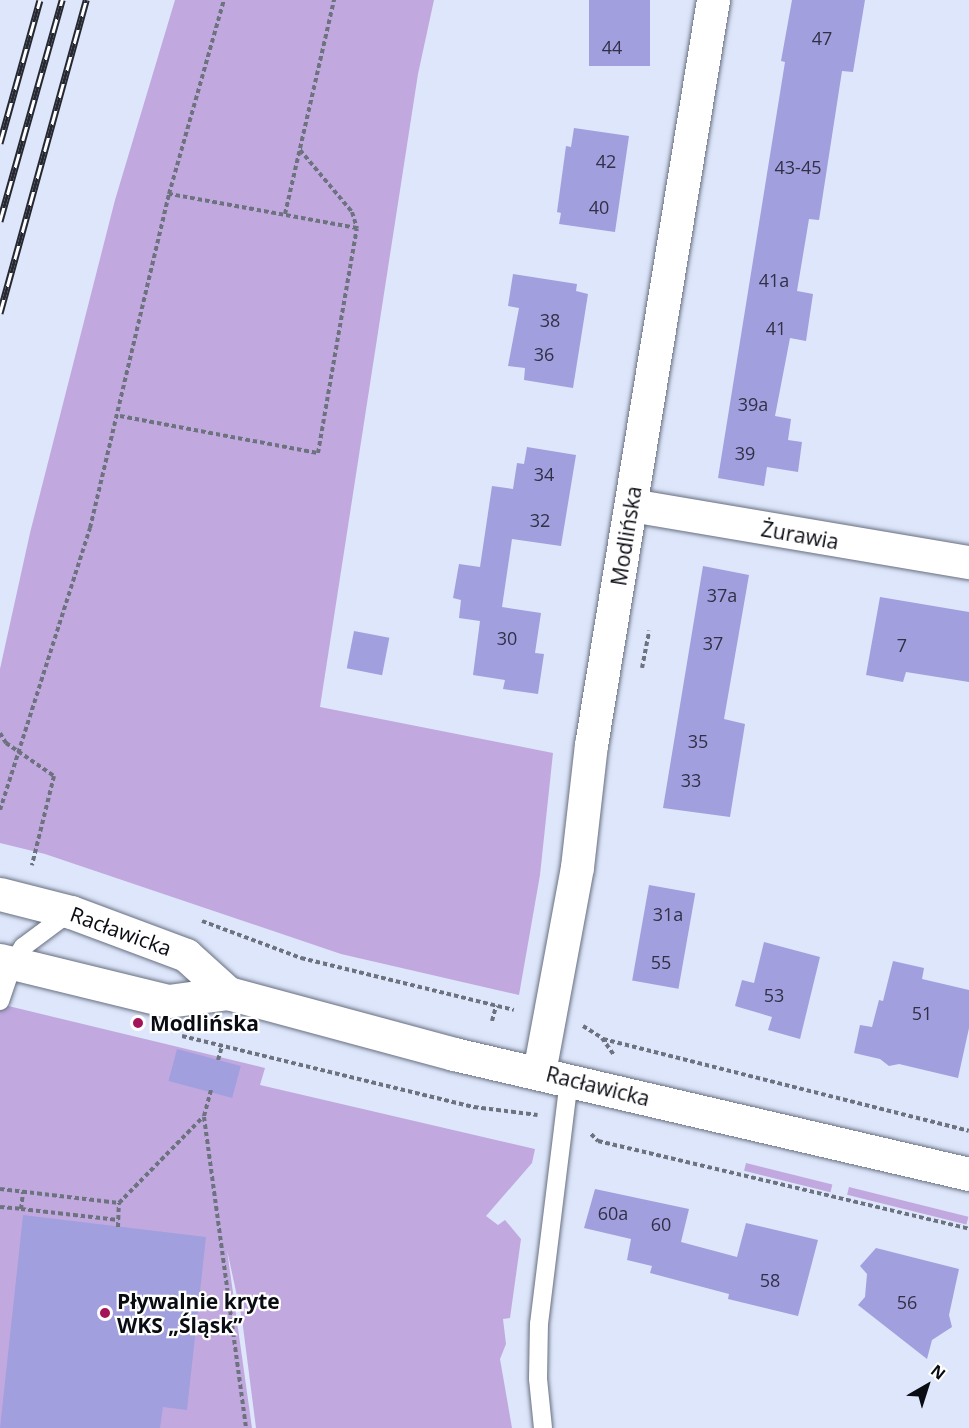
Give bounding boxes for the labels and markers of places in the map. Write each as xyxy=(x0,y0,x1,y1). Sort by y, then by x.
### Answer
place label: Modlińska xyxy=(150,1010,259,1036)
marker: Modlińska xyxy=(131,1016,145,1030)
place label: Pływalnie kryte WKS „Śląsk” xyxy=(117,1288,280,1338)
marker: Pływalnie kryte WKS „Śląsk” xyxy=(98,1306,112,1320)

